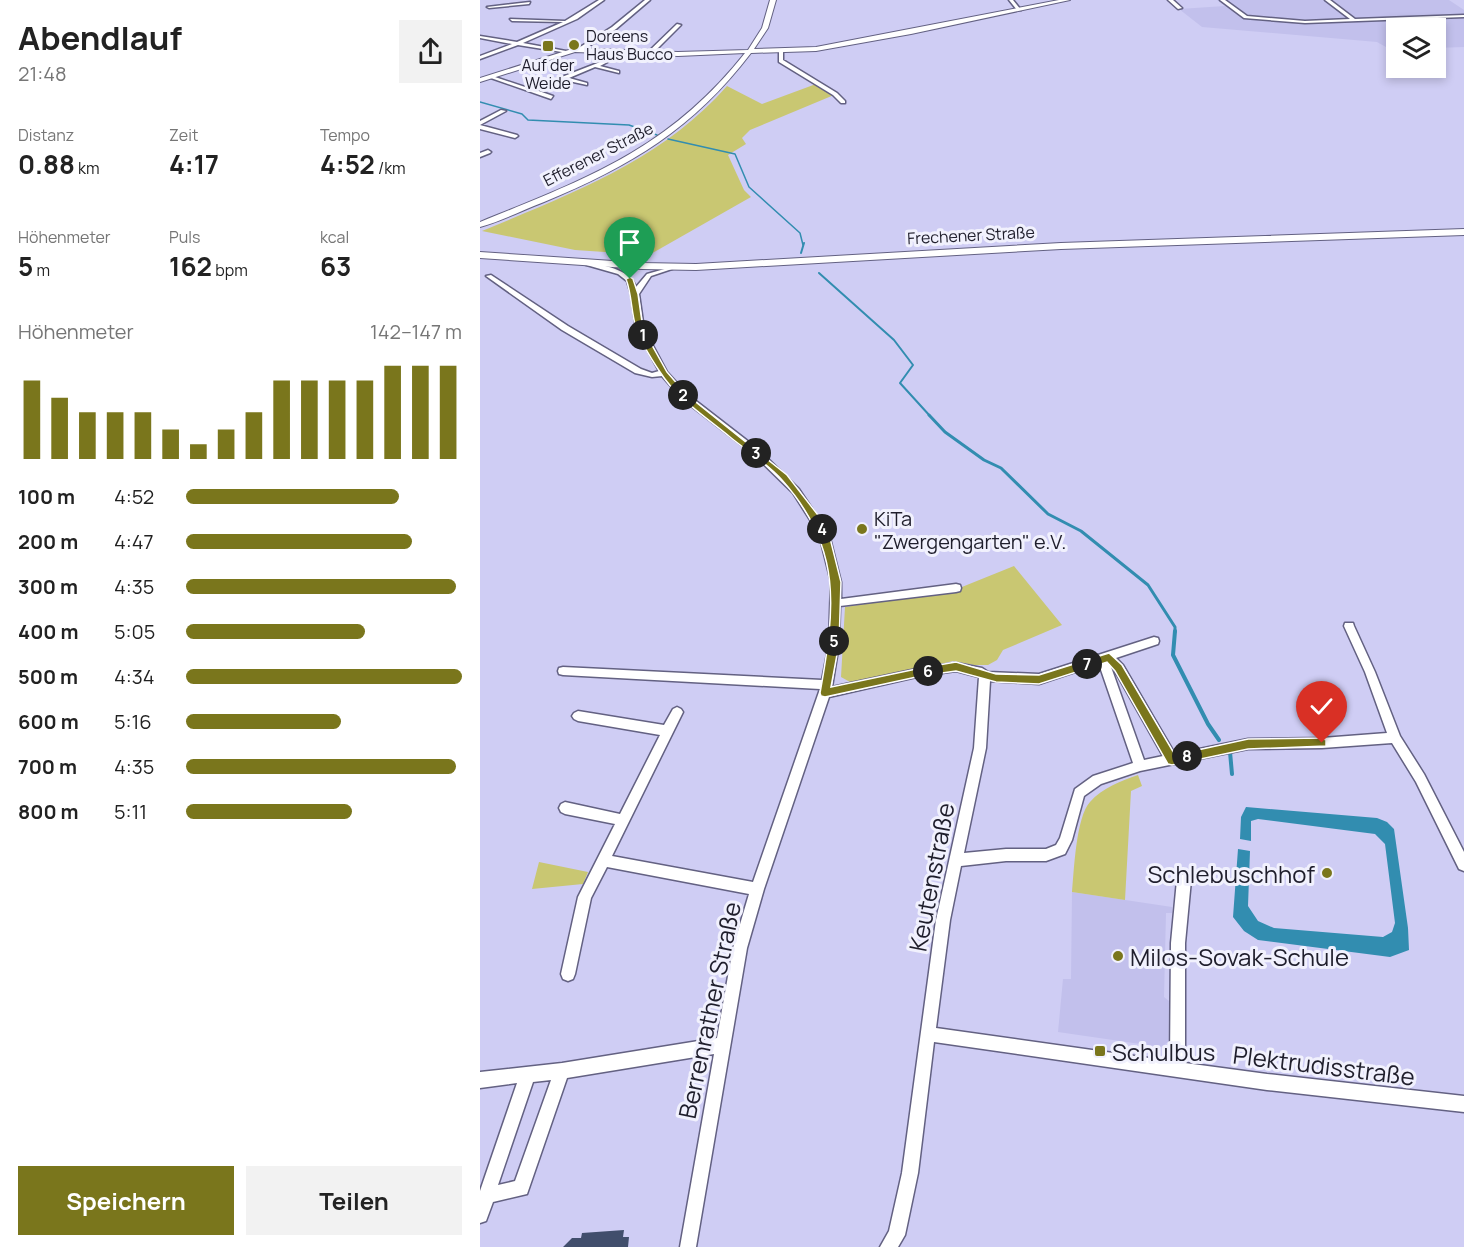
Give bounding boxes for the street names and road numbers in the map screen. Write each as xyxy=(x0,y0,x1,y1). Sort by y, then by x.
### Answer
street label: Efferener Straße xyxy=(539,117,657,191)
street label: Frechener Straße xyxy=(907,221,1035,249)
street label: Keutenstraße xyxy=(900,800,962,954)
street label: Berrenrather Straße xyxy=(670,899,748,1121)
street label: Plektrudisstraße xyxy=(1231,1037,1417,1093)

